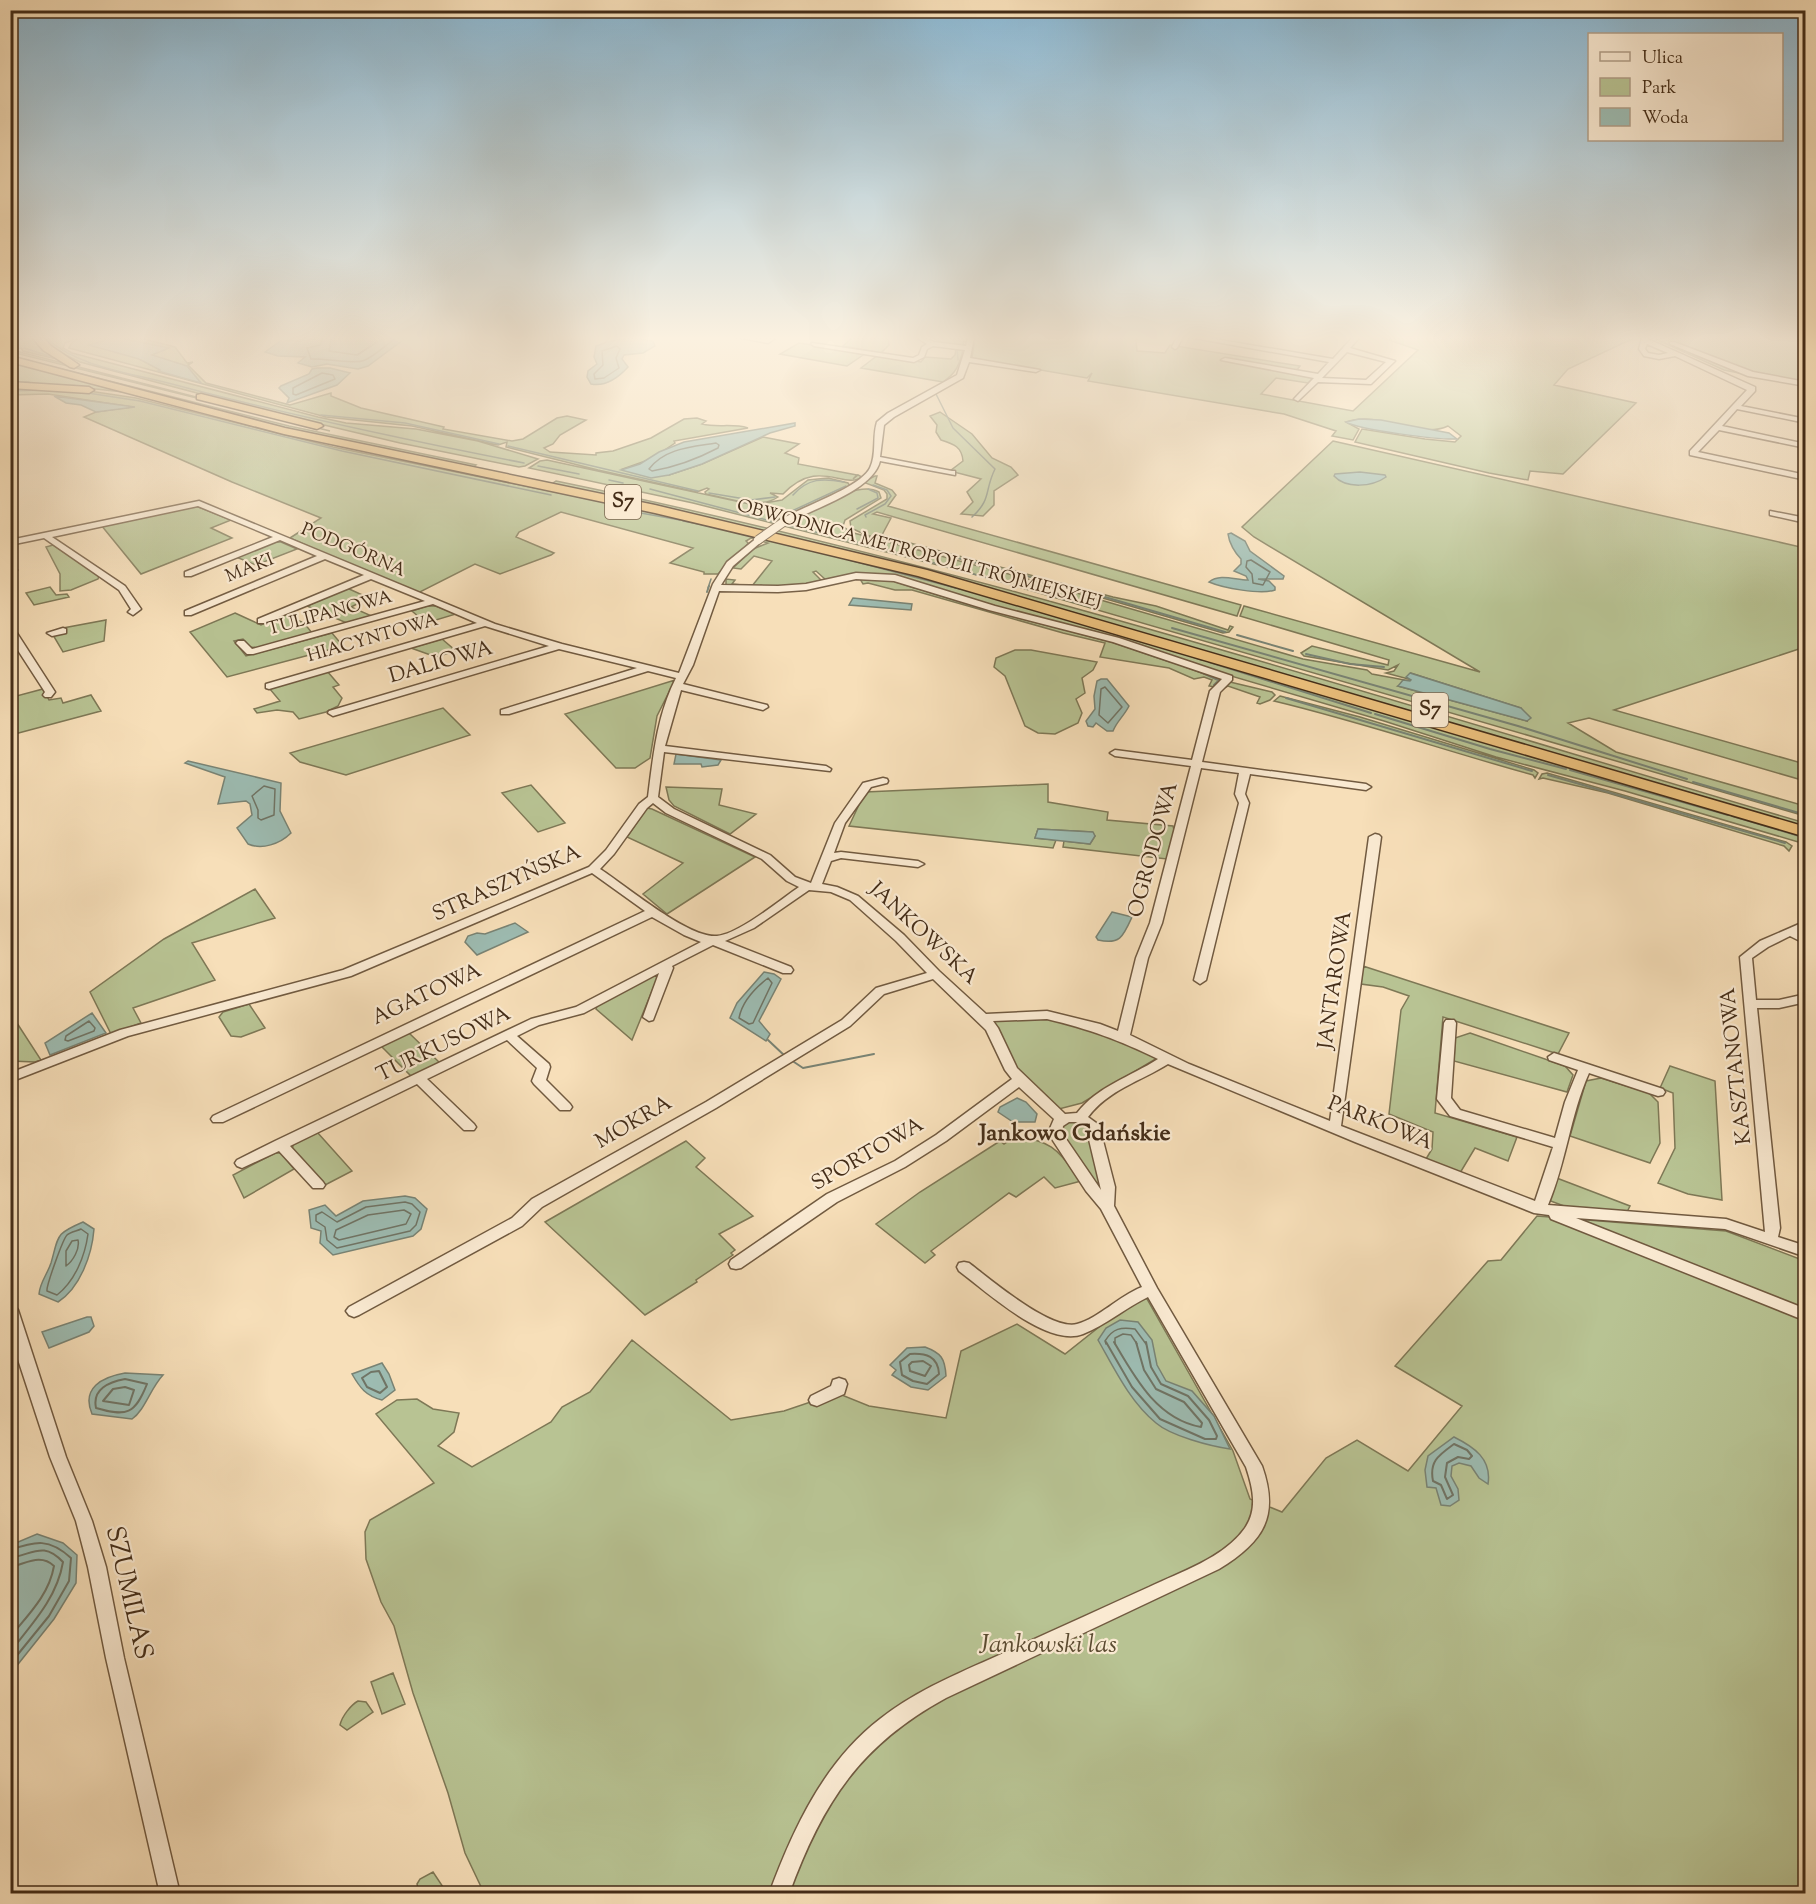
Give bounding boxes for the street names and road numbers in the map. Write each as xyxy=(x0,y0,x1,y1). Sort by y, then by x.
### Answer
road number: S7 xyxy=(605,485,641,519)
street label: OBWODNICA METROPOLII TRÓJMIEJSKIEJ xyxy=(734,493,1105,616)
street label: PODGÓRNA xyxy=(297,516,410,585)
street label: MAKI xyxy=(222,548,278,590)
street label: TULIPANOWA xyxy=(265,585,396,643)
street label: HIACYNTOWA xyxy=(304,608,442,670)
street label: DALIOWA xyxy=(385,634,497,692)
road number: S7 xyxy=(1412,693,1448,727)
street label: OGRODOWA xyxy=(1122,779,1186,921)
street label: STRASZYŃSKA xyxy=(428,838,586,930)
street label: JANKOWSKA xyxy=(861,875,984,992)
street label: JANTAROWA xyxy=(1311,909,1361,1052)
street label: AGATOWA xyxy=(367,956,487,1034)
street label: KASZTANOWA xyxy=(1714,986,1760,1146)
street label: TURKUSOWA xyxy=(372,999,516,1091)
street label: MOKRA xyxy=(590,1089,678,1157)
street label: PARKOWA xyxy=(1323,1089,1437,1159)
street label: SPORTOWA xyxy=(806,1111,930,1199)
street label: SZUMILAS xyxy=(95,1523,161,1663)

